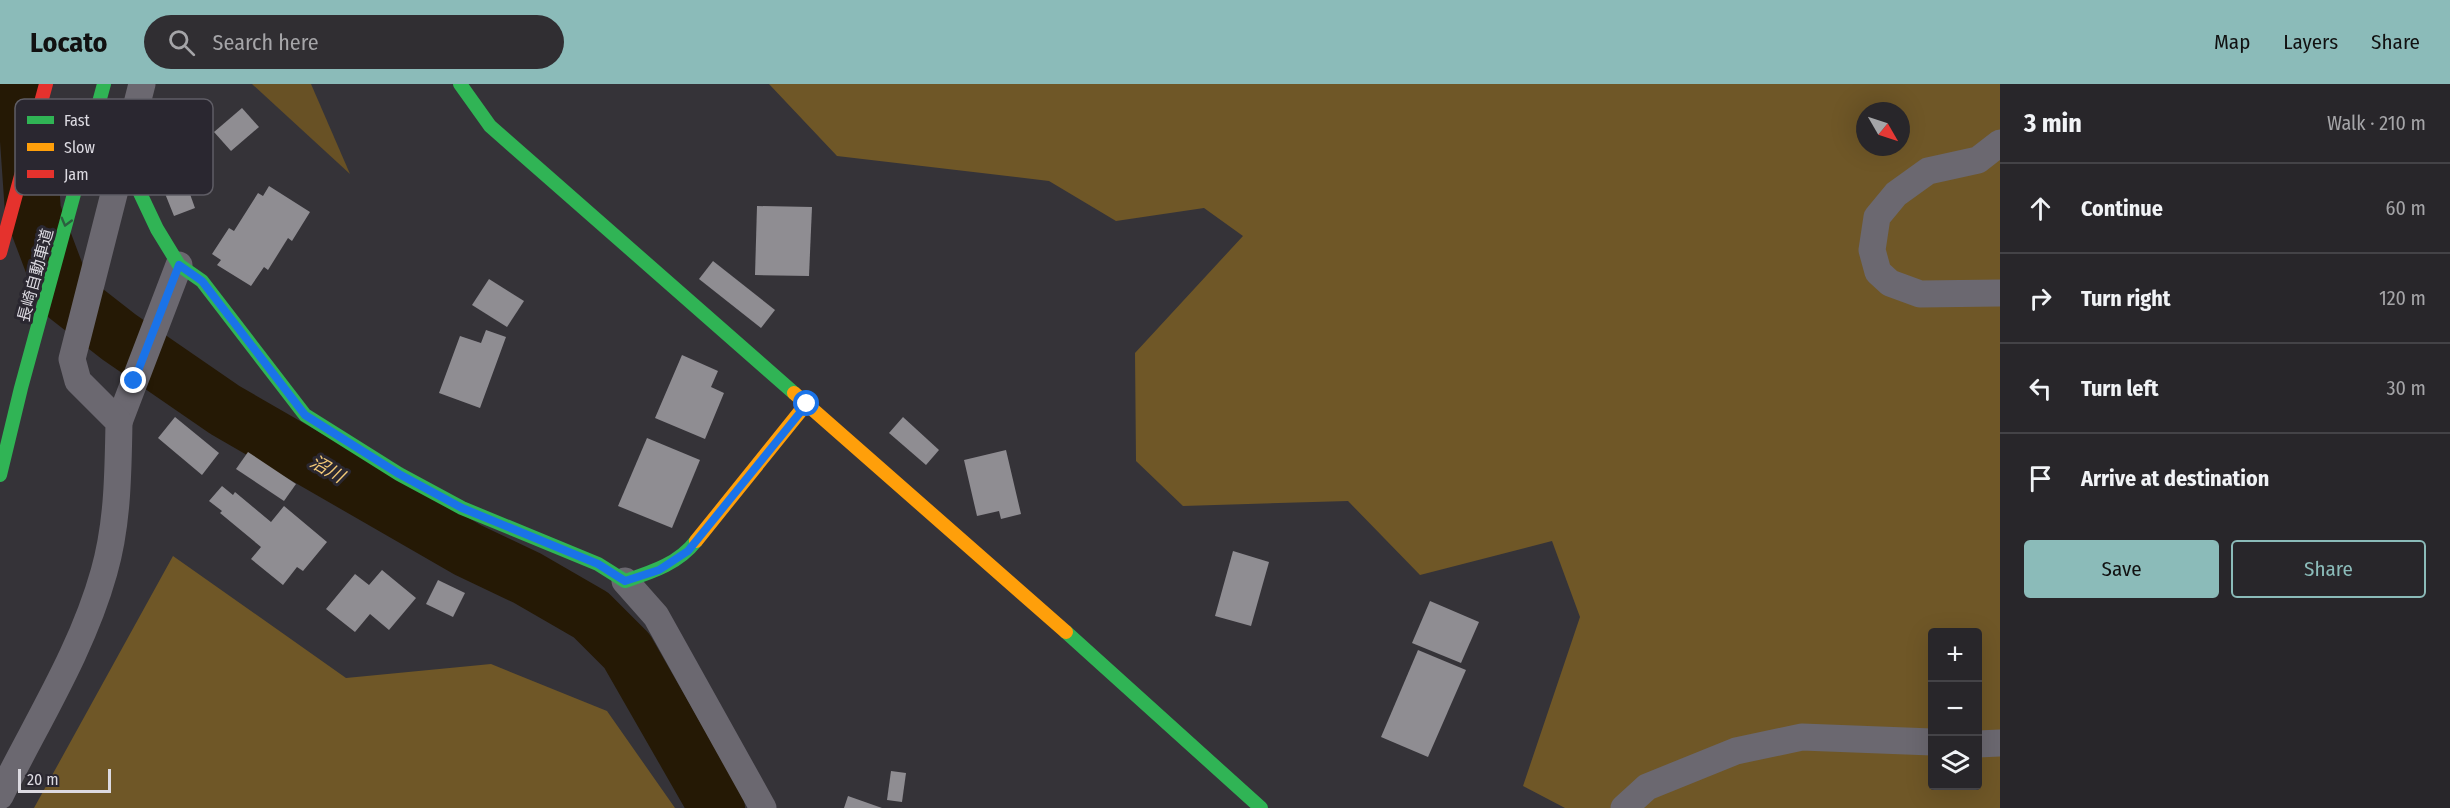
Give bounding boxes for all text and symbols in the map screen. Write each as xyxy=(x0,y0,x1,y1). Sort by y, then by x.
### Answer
search box xyxy=(144,15,564,69)
text: Locato xyxy=(30,26,108,59)
icon: search xyxy=(165,26,198,59)
text: Search here xyxy=(213,29,319,56)
text: Map xyxy=(2214,29,2250,55)
text: Layers xyxy=(2283,29,2338,55)
text: Share xyxy=(2371,29,2420,55)
legend xyxy=(15,99,213,195)
north arrow xyxy=(1856,102,1910,156)
text: 3 min xyxy=(2024,108,2082,139)
text: Fast xyxy=(64,111,91,130)
text: Walk · 210 m xyxy=(2327,111,2426,135)
text: Slow xyxy=(64,138,95,157)
text: Jam xyxy=(64,165,89,184)
icon: ahead xyxy=(2024,192,2057,225)
text: Continue xyxy=(2081,195,2163,222)
text: 60 m xyxy=(2386,196,2426,220)
one-way arrow xyxy=(61,216,74,226)
street label: 長崎自動車道 xyxy=(14,226,57,324)
icon: right xyxy=(2024,282,2057,315)
text: Turn right xyxy=(2081,285,2170,312)
text: 120 m xyxy=(2379,286,2426,310)
route end xyxy=(120,367,146,393)
icon: left xyxy=(2024,372,2057,405)
text: Turn left xyxy=(2081,375,2159,402)
text: 30 m xyxy=(2386,376,2426,400)
route start xyxy=(793,390,819,416)
water label: 沼川 xyxy=(306,450,350,489)
icon: arrive xyxy=(2024,462,2057,495)
text: Arrive at destination xyxy=(2081,465,2269,492)
button: Save xyxy=(2024,540,2219,598)
button: Share xyxy=(2231,540,2426,598)
map controls xyxy=(1928,628,1982,790)
button: + xyxy=(1928,628,1982,682)
button: − xyxy=(1928,682,1982,736)
button: layers xyxy=(1928,736,1982,790)
scale bar xyxy=(18,766,111,794)
text: 20 m xyxy=(27,770,58,789)

